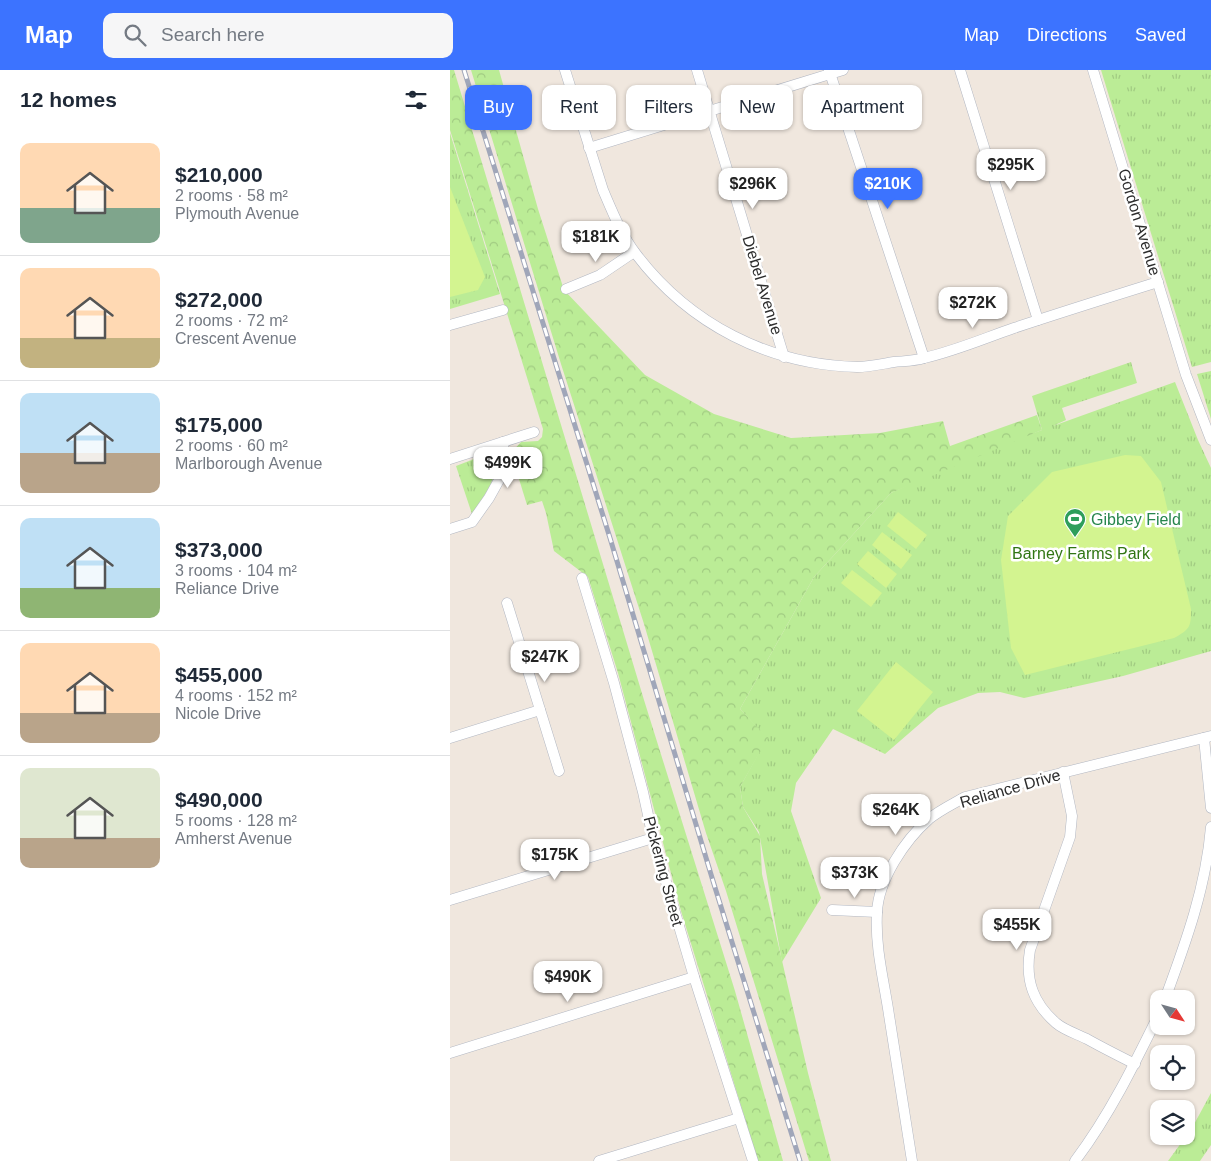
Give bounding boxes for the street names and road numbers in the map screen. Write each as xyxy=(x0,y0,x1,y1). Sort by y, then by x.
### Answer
street label: Gordon Avenue xyxy=(1115,167,1164,278)
street label: Diebel Avenue xyxy=(739,233,786,337)
street label: Reliance Drive xyxy=(958,766,1063,811)
street label: Pickering Street xyxy=(641,814,686,928)

